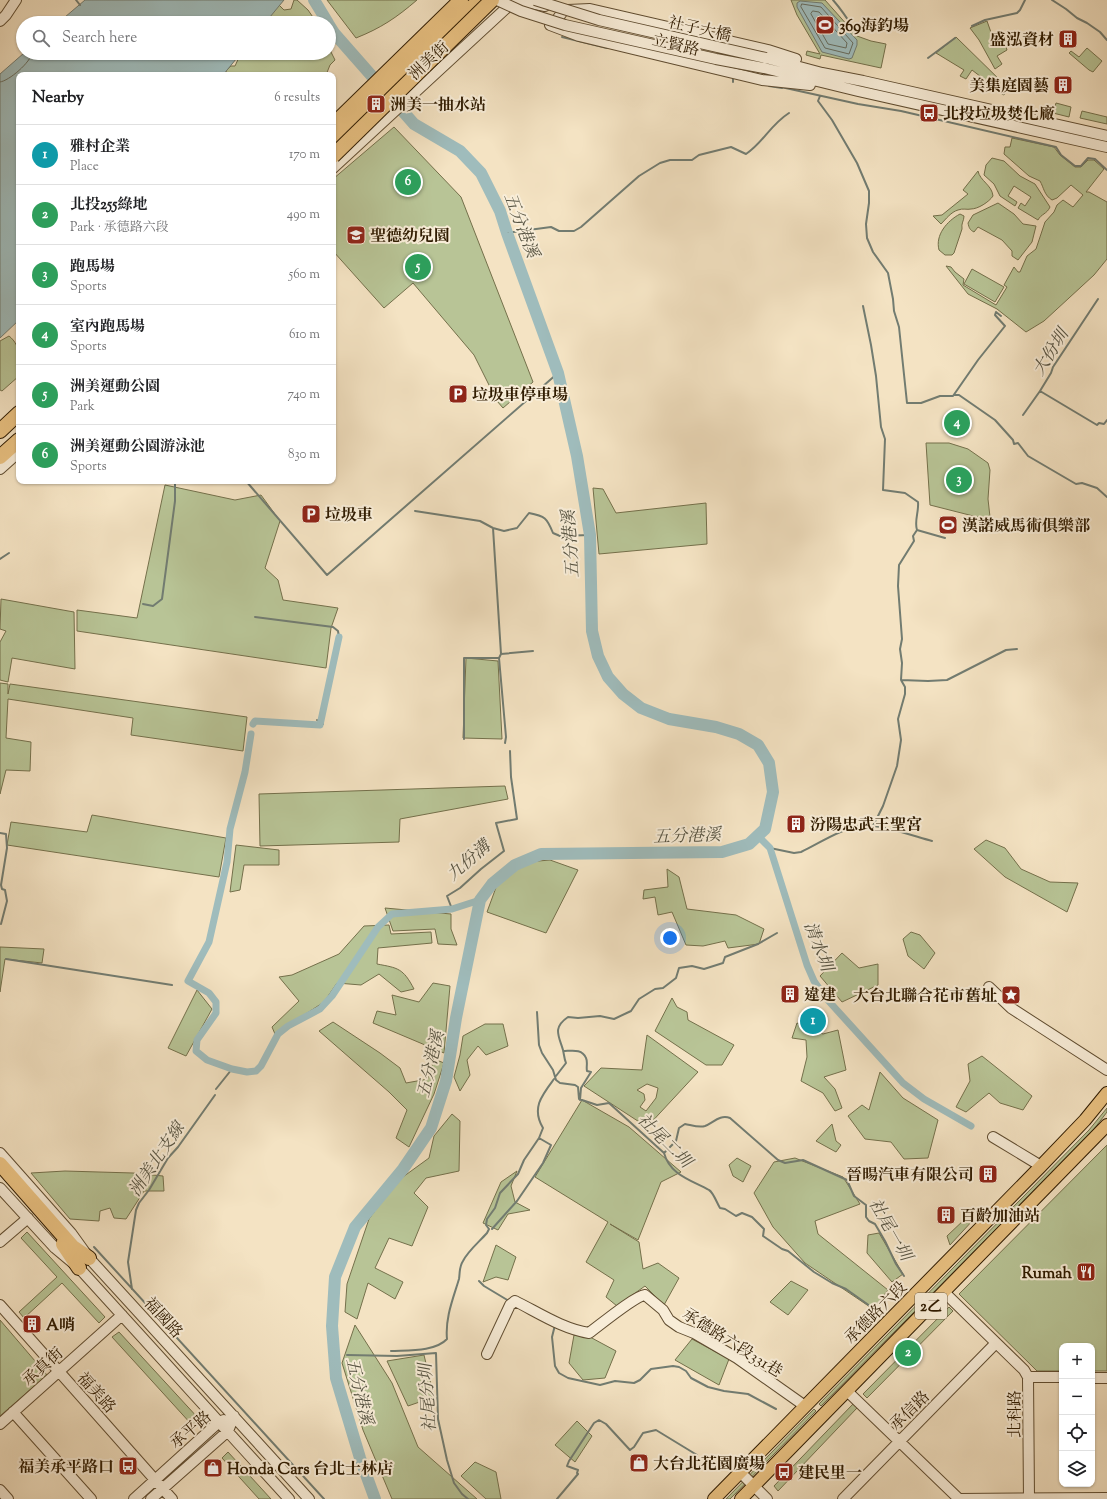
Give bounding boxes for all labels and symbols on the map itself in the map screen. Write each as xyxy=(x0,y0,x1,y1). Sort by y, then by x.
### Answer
street label: 社子大橋 xyxy=(666,12,733,49)
sports icon: 369海釣場 xyxy=(814,14,836,36)
place label: 369海釣場 xyxy=(839,16,909,39)
building icon: 盛泓資材 xyxy=(1057,28,1079,50)
street label: 立賢路 xyxy=(649,30,701,63)
place label: 盛泓資材 xyxy=(990,30,1054,53)
street label: 洲美街 xyxy=(404,37,455,87)
building icon: 美集庭園藝 xyxy=(1052,74,1074,96)
place label: 美集庭園藝 xyxy=(969,76,1049,99)
building icon: 洲美一抽水站 xyxy=(365,93,387,115)
place label: 洲美一抽水站 xyxy=(390,95,486,118)
bus stop icon: 北投垃圾焚化廠 xyxy=(918,102,940,124)
place label: 北投垃圾焚化廠 xyxy=(943,104,1055,127)
pin: 6 xyxy=(395,167,421,197)
water label: 五分港溪 xyxy=(497,190,544,264)
school or university icon: 聖德幼兒園 xyxy=(345,224,367,246)
place label: 聖德幼兒園 xyxy=(370,226,450,249)
pin: 5 xyxy=(405,252,431,282)
water label: 大份圳 xyxy=(1028,323,1077,381)
parking icon: 垃圾車停車場 xyxy=(447,383,469,405)
place label: 垃圾車停車場 xyxy=(472,385,568,408)
pin: 4 xyxy=(944,408,970,438)
pin: 3 xyxy=(946,465,972,495)
parking icon: 垃圾車 xyxy=(300,503,322,525)
place label: 垃圾車 xyxy=(325,505,373,528)
water label: 五分港溪 xyxy=(558,507,586,579)
sports icon: 漢諾威馬術俱樂部 xyxy=(937,514,959,536)
place label: 漢諾威馬術俱樂部 xyxy=(962,516,1091,539)
building icon: 汾陽忠武王聖宮 xyxy=(785,813,807,835)
place label: 汾陽忠武王聖宮 xyxy=(810,815,922,838)
water label: 五分港溪 xyxy=(653,824,723,850)
water label: 九份溝 xyxy=(442,834,499,887)
water label: 清水圳 xyxy=(797,919,839,978)
your location xyxy=(660,928,680,948)
building icon: 違建 xyxy=(779,983,801,1005)
place icon: 大台北聯合花市舊址 xyxy=(1000,984,1022,1006)
place label: 違建 xyxy=(804,985,836,1008)
place label: 大台北聯合花市舊址 xyxy=(853,986,997,1009)
pin: 1 xyxy=(800,1006,826,1036)
water label: 五分港溪 xyxy=(413,1027,452,1100)
water label: 社尾二圳 xyxy=(631,1109,698,1176)
water label: 洲美北支線 xyxy=(124,1117,192,1202)
building icon: 晉暘汽車有限公司 xyxy=(977,1163,999,1185)
place label: 晉暘汽車有限公司 xyxy=(846,1165,974,1188)
water label: 社尾一圳 xyxy=(862,1195,918,1268)
building icon: 百齡加油站 xyxy=(935,1204,957,1226)
place label: 百齡加油站 xyxy=(960,1206,1040,1229)
restaurant icon: Rumah xyxy=(1075,1261,1097,1283)
place label: Rumah xyxy=(1022,1263,1073,1286)
street label: 承德路六段 xyxy=(840,1277,913,1350)
street label: 福國路 xyxy=(138,1293,187,1344)
road number: 2乙 xyxy=(915,1293,947,1319)
street label: 承德路六段331巷 xyxy=(677,1304,786,1384)
building icon: A哨 xyxy=(21,1313,43,1335)
place label: A哨 xyxy=(46,1315,75,1338)
pin: 2 xyxy=(895,1338,921,1368)
street label: 承真街 xyxy=(18,1343,69,1392)
water label: 五分港溪 xyxy=(339,1356,378,1429)
water label: 社尾分圳 xyxy=(414,1360,443,1433)
street label: 福美路 xyxy=(71,1368,120,1419)
street label: 承信路 xyxy=(886,1387,936,1437)
street label: 北科路 xyxy=(1005,1390,1028,1438)
street label: 承平路 xyxy=(166,1407,217,1455)
shop icon: 大台北花園廣場 xyxy=(628,1452,650,1474)
place label: 大台北花園廣場 xyxy=(653,1454,765,1477)
bus stop icon: 福美承平路口 xyxy=(117,1455,139,1477)
place label: 福美承平路口 xyxy=(18,1457,114,1480)
shop icon: Honda Cars 台北士林店 xyxy=(202,1457,224,1479)
place label: Honda Cars 台北士林店 xyxy=(227,1459,393,1482)
bus stop icon: 建民里一 xyxy=(773,1461,795,1483)
place label: 建民里一 xyxy=(798,1463,862,1486)

